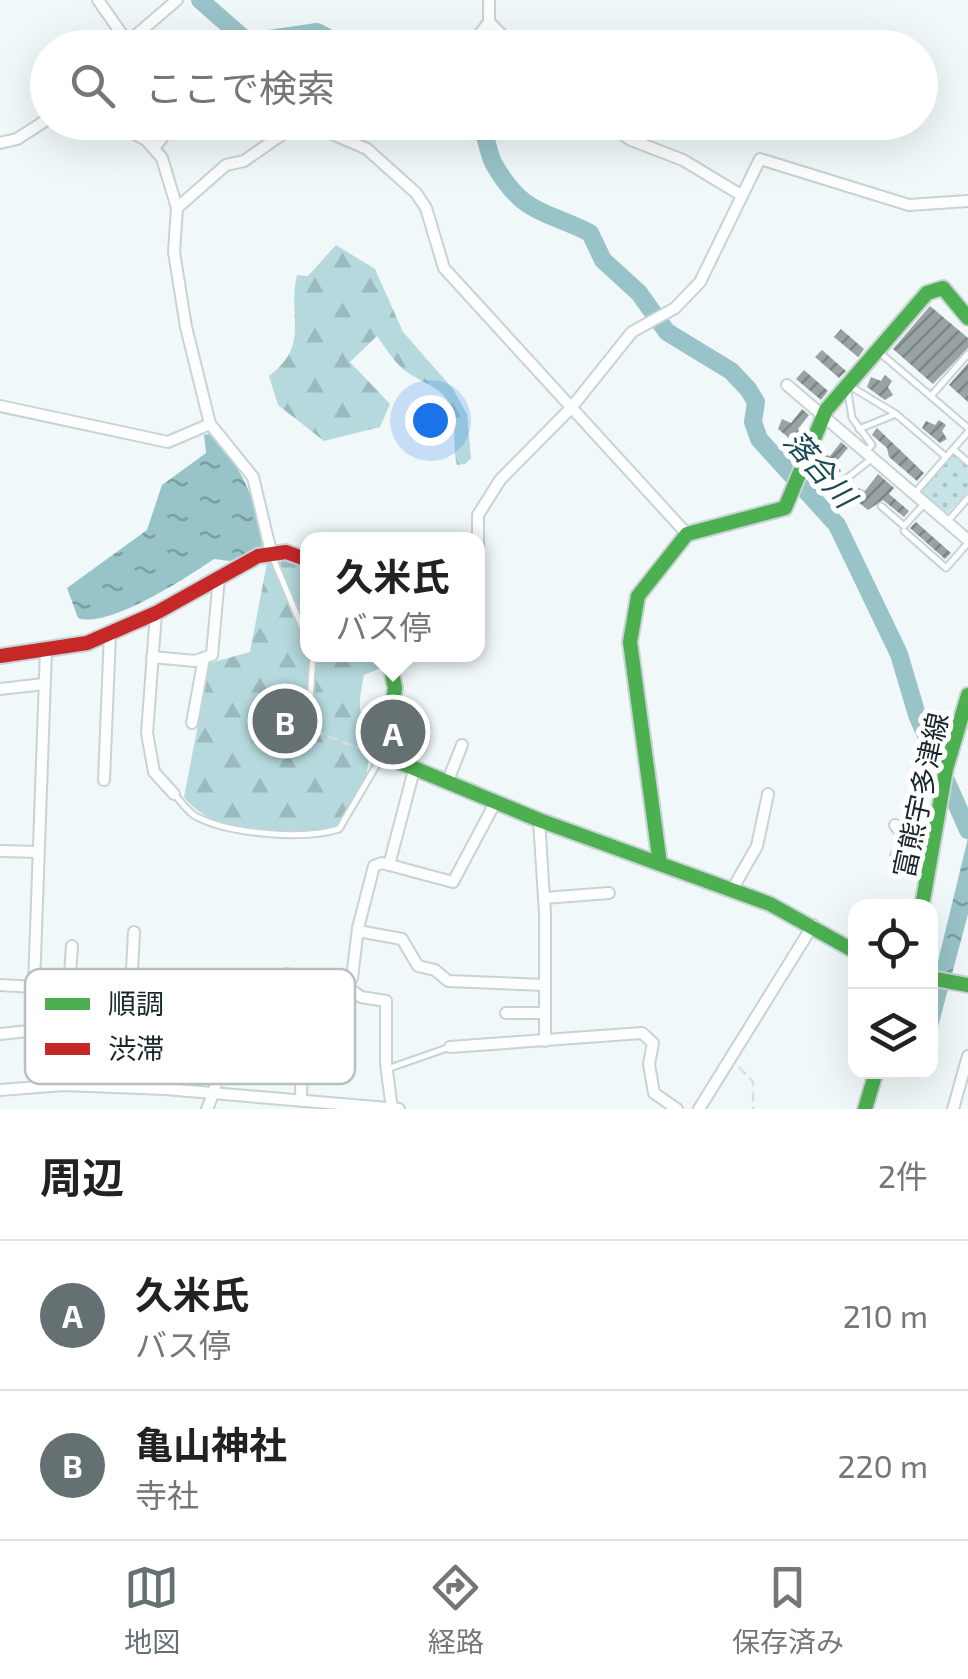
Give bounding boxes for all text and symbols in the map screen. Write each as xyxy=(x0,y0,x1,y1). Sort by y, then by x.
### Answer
search box xyxy=(30,30,938,140)
icon: search xyxy=(65,58,120,113)
text: ここで検索 xyxy=(145,64,335,110)
your location xyxy=(405,395,456,446)
water label: 落合川 xyxy=(778,422,866,516)
popup xyxy=(300,532,485,662)
text: 久米氏 xyxy=(335,553,450,599)
text: バス停 xyxy=(335,607,432,645)
pin: B xyxy=(252,684,318,758)
pin: A xyxy=(360,694,426,770)
street label: 富熊宇多津線 xyxy=(886,709,954,881)
map controls xyxy=(848,899,938,1079)
button: locate xyxy=(848,899,938,989)
legend xyxy=(25,969,355,1084)
text: 順調 xyxy=(108,986,164,1020)
button: layers xyxy=(848,989,938,1079)
text: 渋滞 xyxy=(108,1031,164,1065)
text: 周辺 xyxy=(40,1151,124,1201)
text: 2件 xyxy=(878,1156,928,1194)
text: 久米氏 xyxy=(135,1271,249,1317)
text: A xyxy=(62,1296,83,1334)
text: 210 m xyxy=(843,1296,928,1334)
text: バス停 xyxy=(135,1325,231,1363)
text: 亀山神社 xyxy=(135,1421,287,1467)
text: B xyxy=(62,1446,83,1484)
text: 220 m xyxy=(838,1446,928,1484)
text: 寺社 xyxy=(135,1475,199,1513)
tab: 地図 xyxy=(124,1560,180,1660)
tab: 経路 xyxy=(428,1560,484,1660)
tab: 保存済み xyxy=(732,1560,844,1660)

